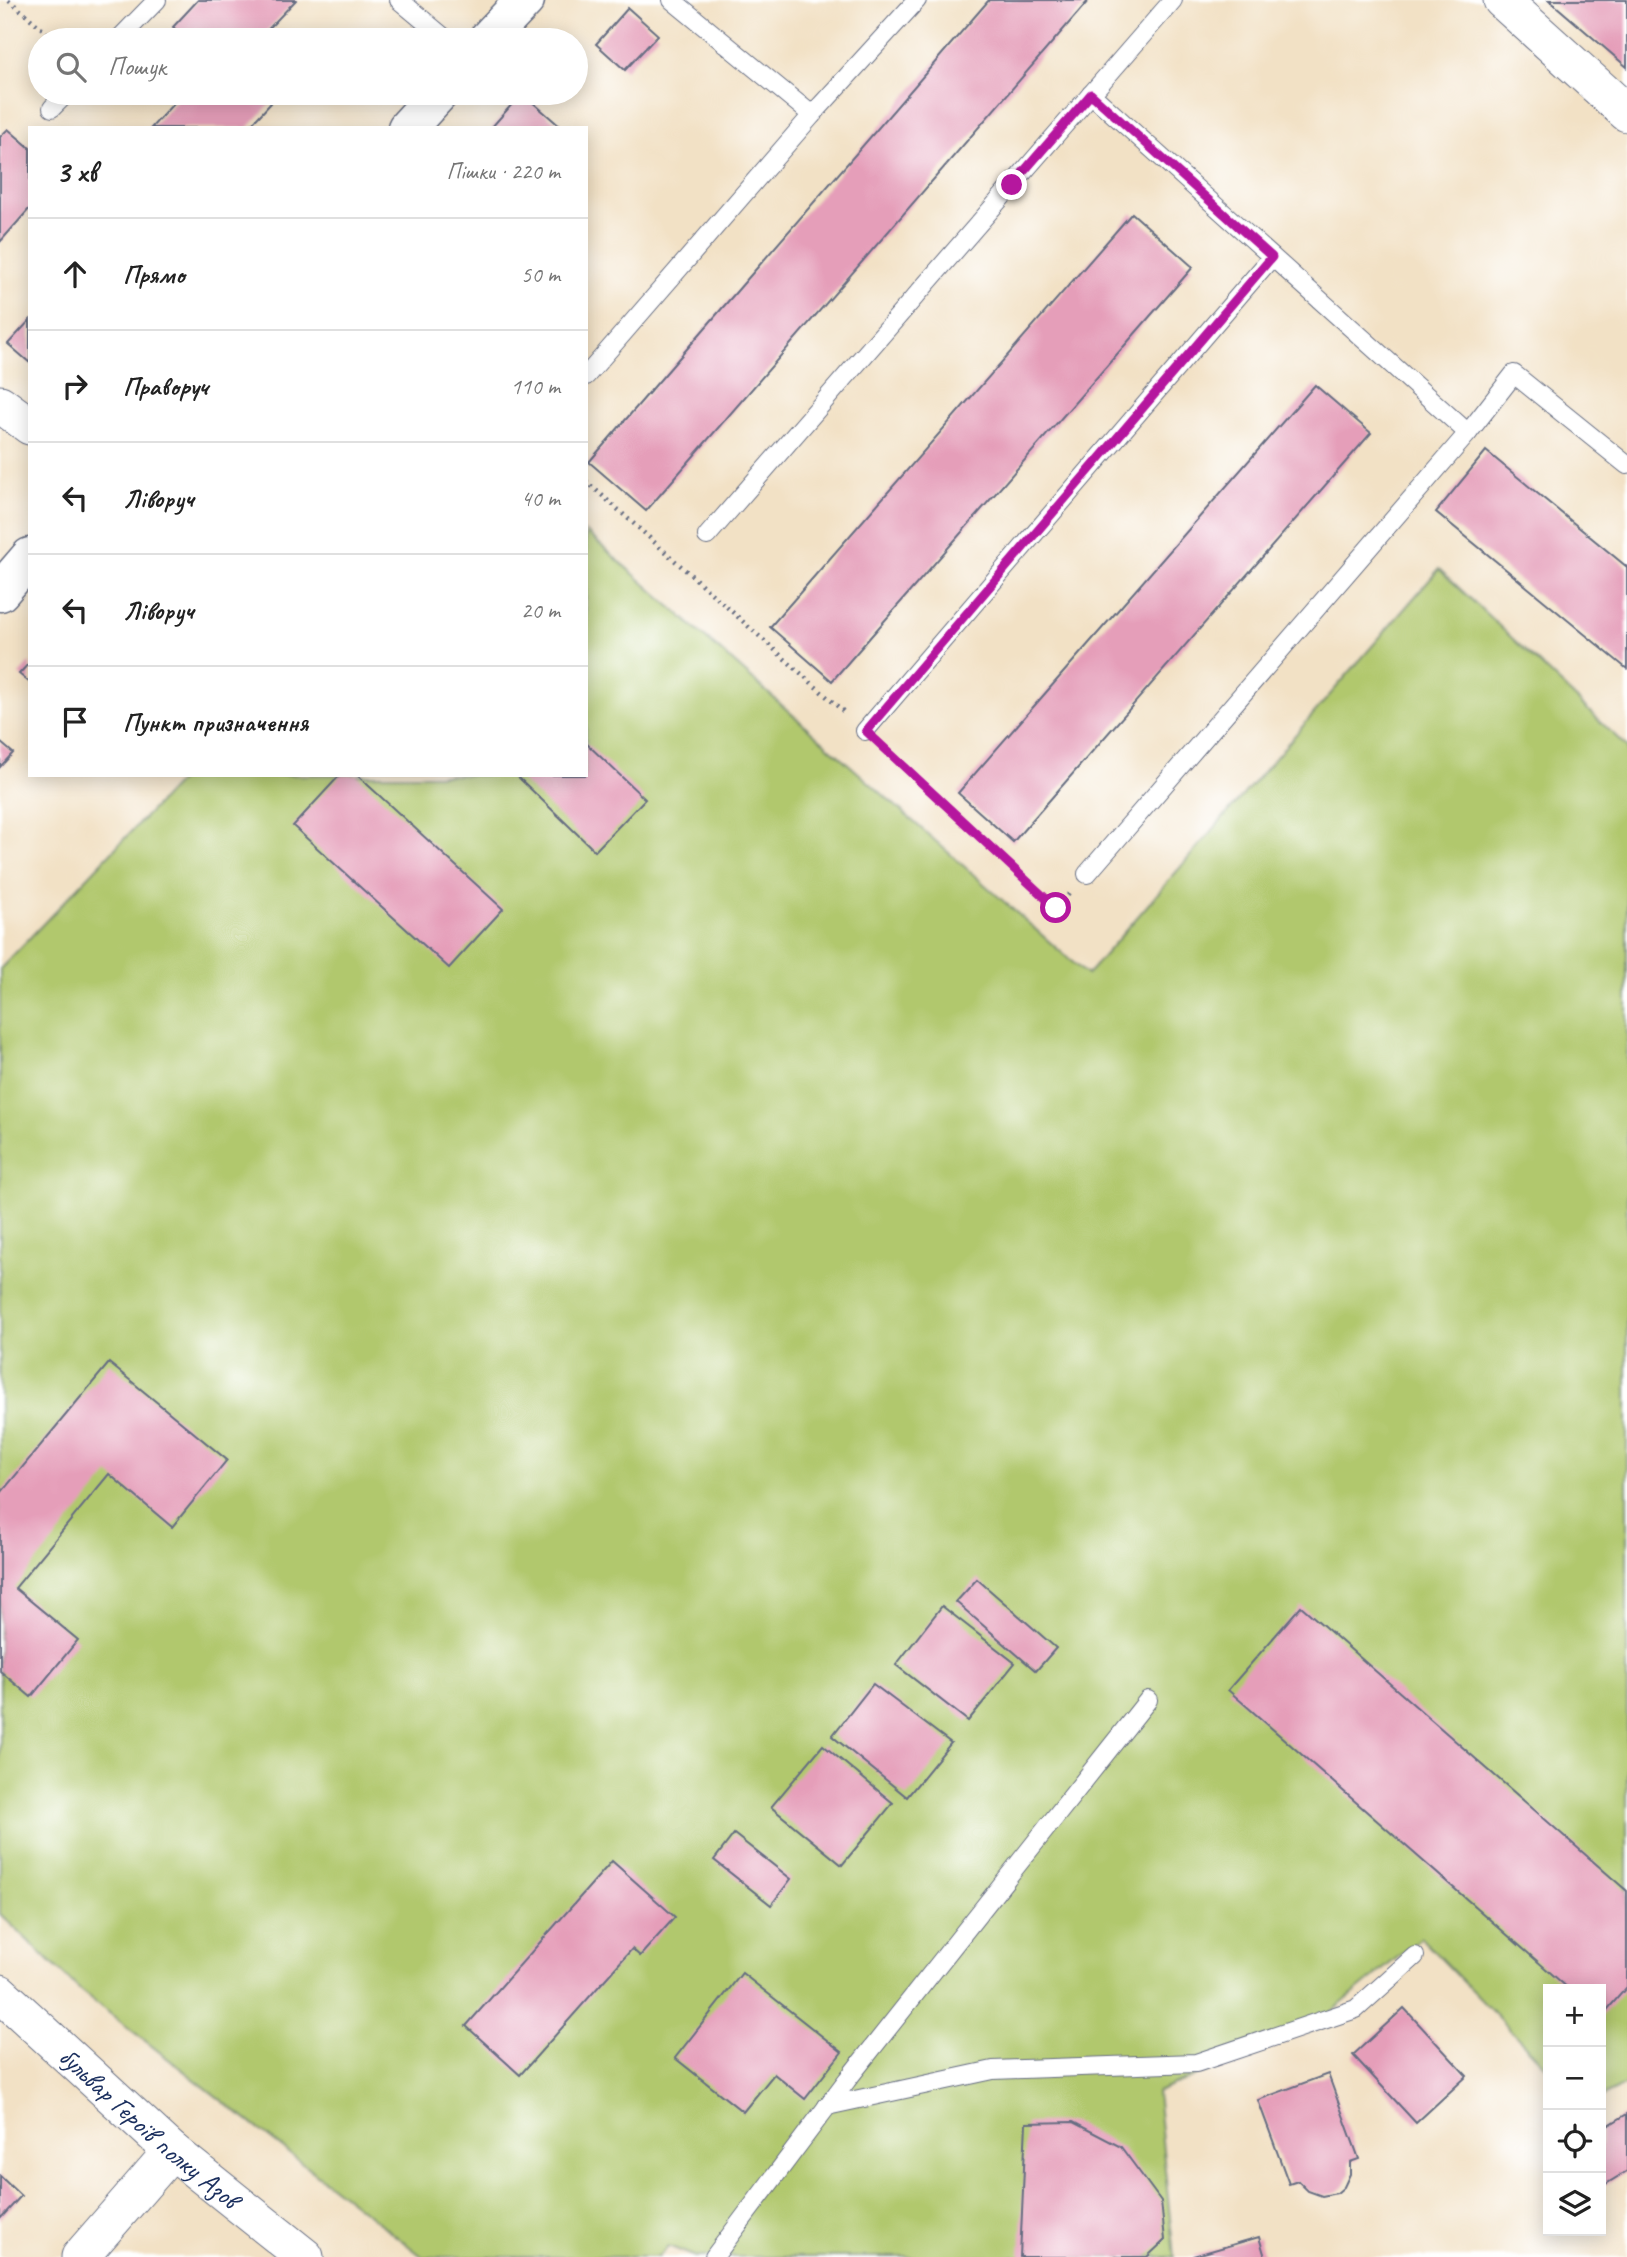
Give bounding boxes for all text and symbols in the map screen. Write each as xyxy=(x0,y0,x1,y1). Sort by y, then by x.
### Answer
search box xyxy=(28,28,588,105)
icon: search xyxy=(52,48,90,86)
text: Пошук xyxy=(108,50,166,83)
text: 3 хв xyxy=(56,153,97,191)
text: Пішки · 220 m xyxy=(446,157,560,186)
route end xyxy=(996,169,1027,200)
icon: ahead xyxy=(56,255,94,293)
text: Прямо xyxy=(123,258,185,291)
text: 50 m xyxy=(521,260,560,289)
icon: right xyxy=(56,367,94,405)
text: Праворуч xyxy=(123,370,208,403)
text: 110 m xyxy=(511,372,560,401)
icon: left xyxy=(56,479,94,517)
text: Ліворуч xyxy=(123,482,194,515)
text: 40 m xyxy=(521,484,560,513)
icon: left xyxy=(56,591,94,629)
text: Ліворуч xyxy=(123,594,194,627)
text: 20 m xyxy=(521,596,560,625)
icon: arrive xyxy=(56,703,94,741)
text: Пункт призначення xyxy=(123,706,308,739)
route start xyxy=(1040,892,1071,923)
map controls xyxy=(1543,1984,1606,2236)
button: + xyxy=(1543,1984,1606,2047)
street label: бульвар Героїв полку Азов xyxy=(52,2039,251,2219)
button: − xyxy=(1543,2047,1606,2110)
button: locate xyxy=(1543,2110,1606,2173)
button: layers xyxy=(1543,2173,1606,2236)

